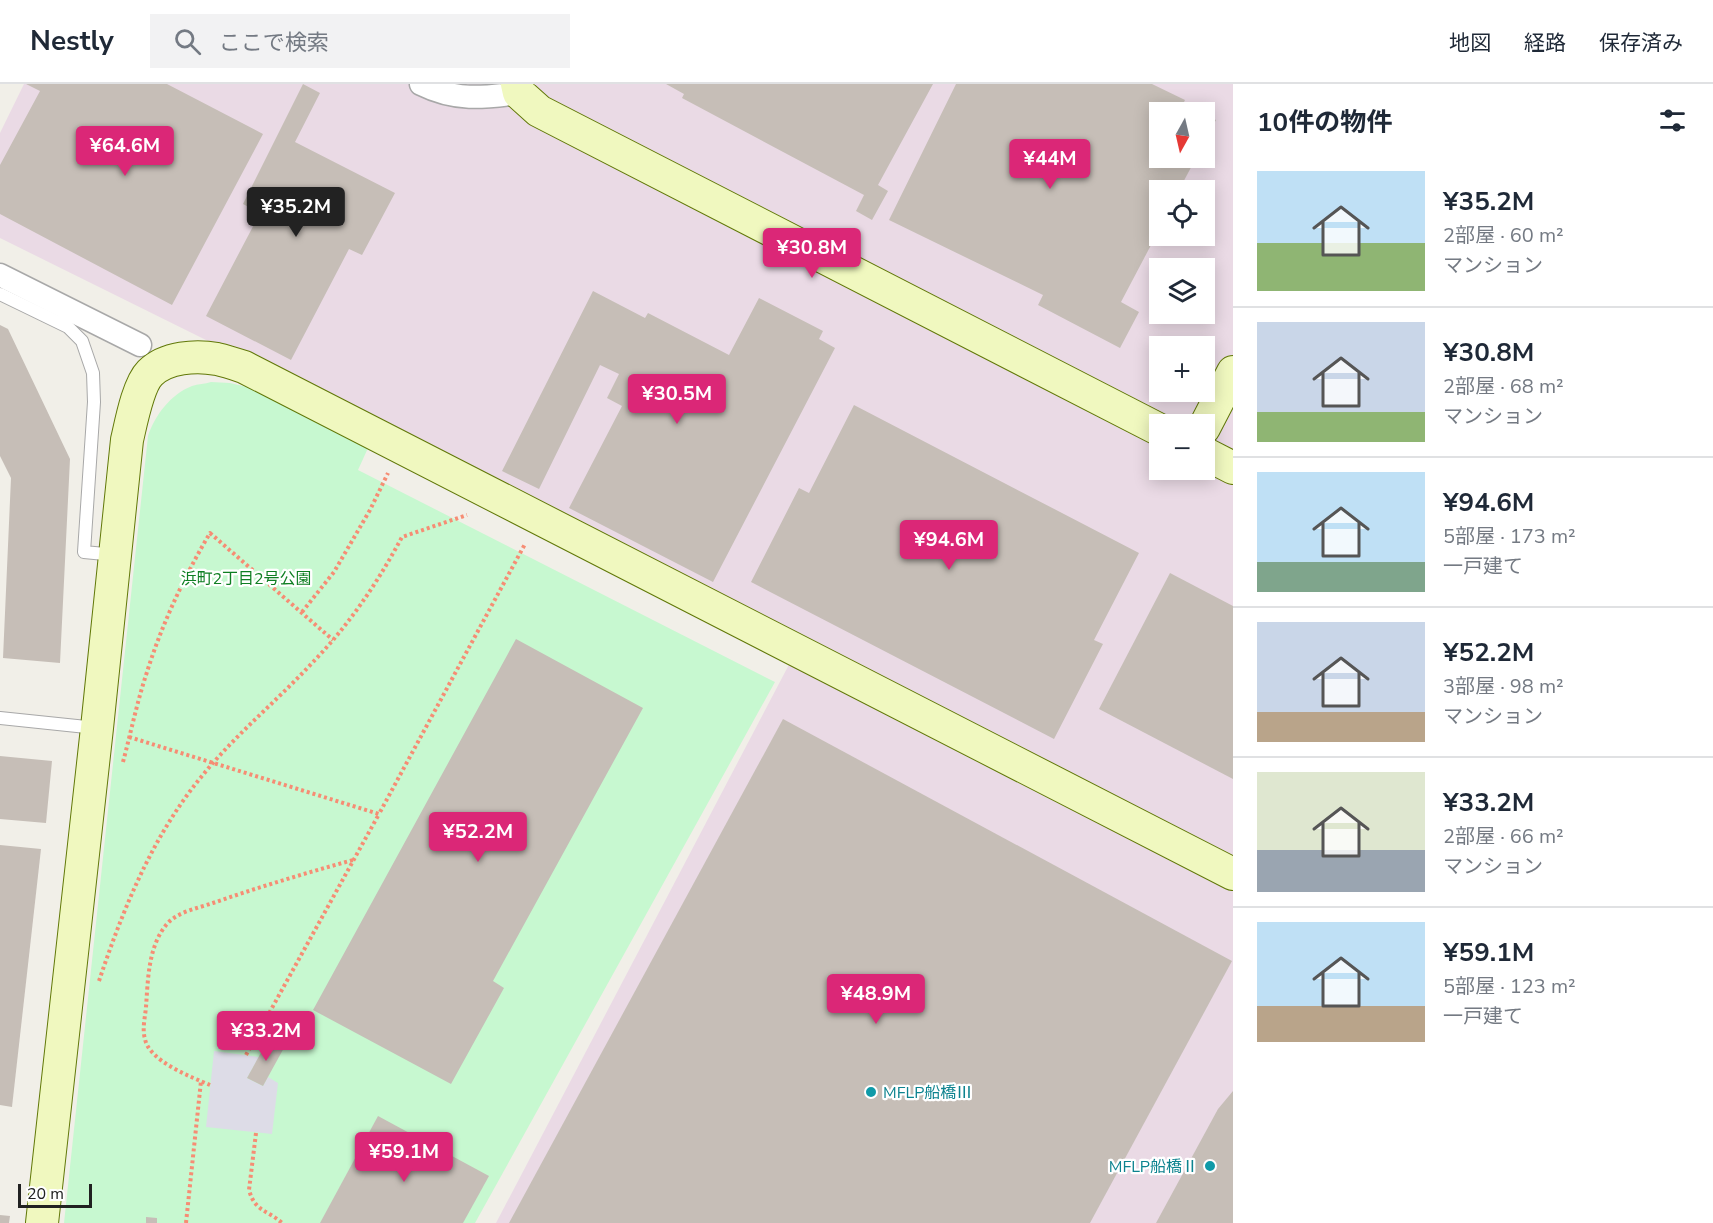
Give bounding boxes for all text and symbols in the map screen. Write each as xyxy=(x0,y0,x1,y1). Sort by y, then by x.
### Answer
search box xyxy=(150,14,570,68)
text: Nestly xyxy=(30,22,114,60)
icon: search xyxy=(171,25,204,58)
text: ここで検索 xyxy=(219,28,329,58)
text: 地図 xyxy=(1449,29,1491,57)
text: 経路 xyxy=(1524,29,1566,57)
text: 保存済み xyxy=(1599,29,1683,57)
north arrow xyxy=(1149,102,1215,168)
map controls xyxy=(1149,102,1215,480)
icon: filters xyxy=(1656,104,1689,137)
text: 10件の物件 xyxy=(1257,105,1392,140)
pin: ¥64.6M xyxy=(76,126,174,177)
text: ¥64.6M xyxy=(90,132,160,159)
pin: ¥44M xyxy=(1014,139,1086,190)
text: ¥44M xyxy=(1023,145,1077,172)
button: locate xyxy=(1149,180,1215,246)
text: ¥35.2M xyxy=(1443,184,1534,219)
pin: ¥35.2M xyxy=(247,187,345,238)
text: ¥35.2M xyxy=(261,193,331,220)
icon: home xyxy=(1305,195,1377,267)
text: 2部屋 · 60 m² xyxy=(1443,222,1564,249)
pin: ¥30.8M xyxy=(763,228,861,279)
text: ¥30.8M xyxy=(777,234,847,261)
text: マンション xyxy=(1443,252,1543,279)
button: layers xyxy=(1149,258,1215,324)
text: ¥30.8M xyxy=(1443,335,1534,370)
button: + xyxy=(1149,336,1215,402)
icon: home xyxy=(1305,346,1377,418)
text: 2部屋 · 68 m² xyxy=(1443,373,1564,400)
pin: ¥30.5M xyxy=(628,374,726,425)
text: ¥30.5M xyxy=(642,380,712,407)
text: マンション xyxy=(1443,403,1543,430)
button: − xyxy=(1149,414,1215,480)
text: ¥94.6M xyxy=(1443,485,1534,520)
icon: home xyxy=(1305,496,1377,568)
pin: ¥94.6M xyxy=(900,520,998,571)
text: 5部屋 · 173 m² xyxy=(1443,523,1576,550)
text: ¥94.6M xyxy=(914,526,984,553)
text: 一戸建て xyxy=(1443,553,1523,580)
park label: 浜町2丁目2号公園 xyxy=(180,568,312,590)
text: ¥52.2M xyxy=(1443,635,1534,670)
icon: home xyxy=(1305,646,1377,718)
text: 3部屋 · 98 m² xyxy=(1443,673,1564,700)
text: マンション xyxy=(1443,703,1543,730)
text: ¥33.2M xyxy=(1443,785,1534,820)
icon: home xyxy=(1305,796,1377,868)
pin: ¥52.2M xyxy=(429,812,527,863)
text: ¥52.2M xyxy=(443,818,513,845)
text: 2部屋 · 66 m² xyxy=(1443,823,1564,850)
text: マンション xyxy=(1443,853,1543,880)
text: ¥59.1M xyxy=(1443,935,1534,970)
icon: home xyxy=(1305,946,1377,1018)
text: 5部屋 · 123 m² xyxy=(1443,973,1576,1000)
pin: ¥48.9M xyxy=(827,974,925,1025)
text: ¥48.9M xyxy=(841,980,911,1007)
text: 一戸建て xyxy=(1443,1003,1523,1030)
pin: ¥33.2M xyxy=(217,1011,315,1062)
text: ¥33.2M xyxy=(231,1017,301,1044)
place label: MFLP船橋Ⅲ xyxy=(883,1082,972,1104)
marker: MFLP船橋Ⅲ xyxy=(864,1085,878,1099)
pin: ¥59.1M xyxy=(355,1132,453,1183)
text: ¥59.1M xyxy=(369,1138,439,1165)
place label: MFLP船橋Ⅱ xyxy=(1109,1156,1198,1178)
marker: MFLP船橋Ⅱ xyxy=(1203,1159,1217,1173)
scale bar xyxy=(18,1181,92,1208)
text: 20 m xyxy=(27,1183,64,1205)

